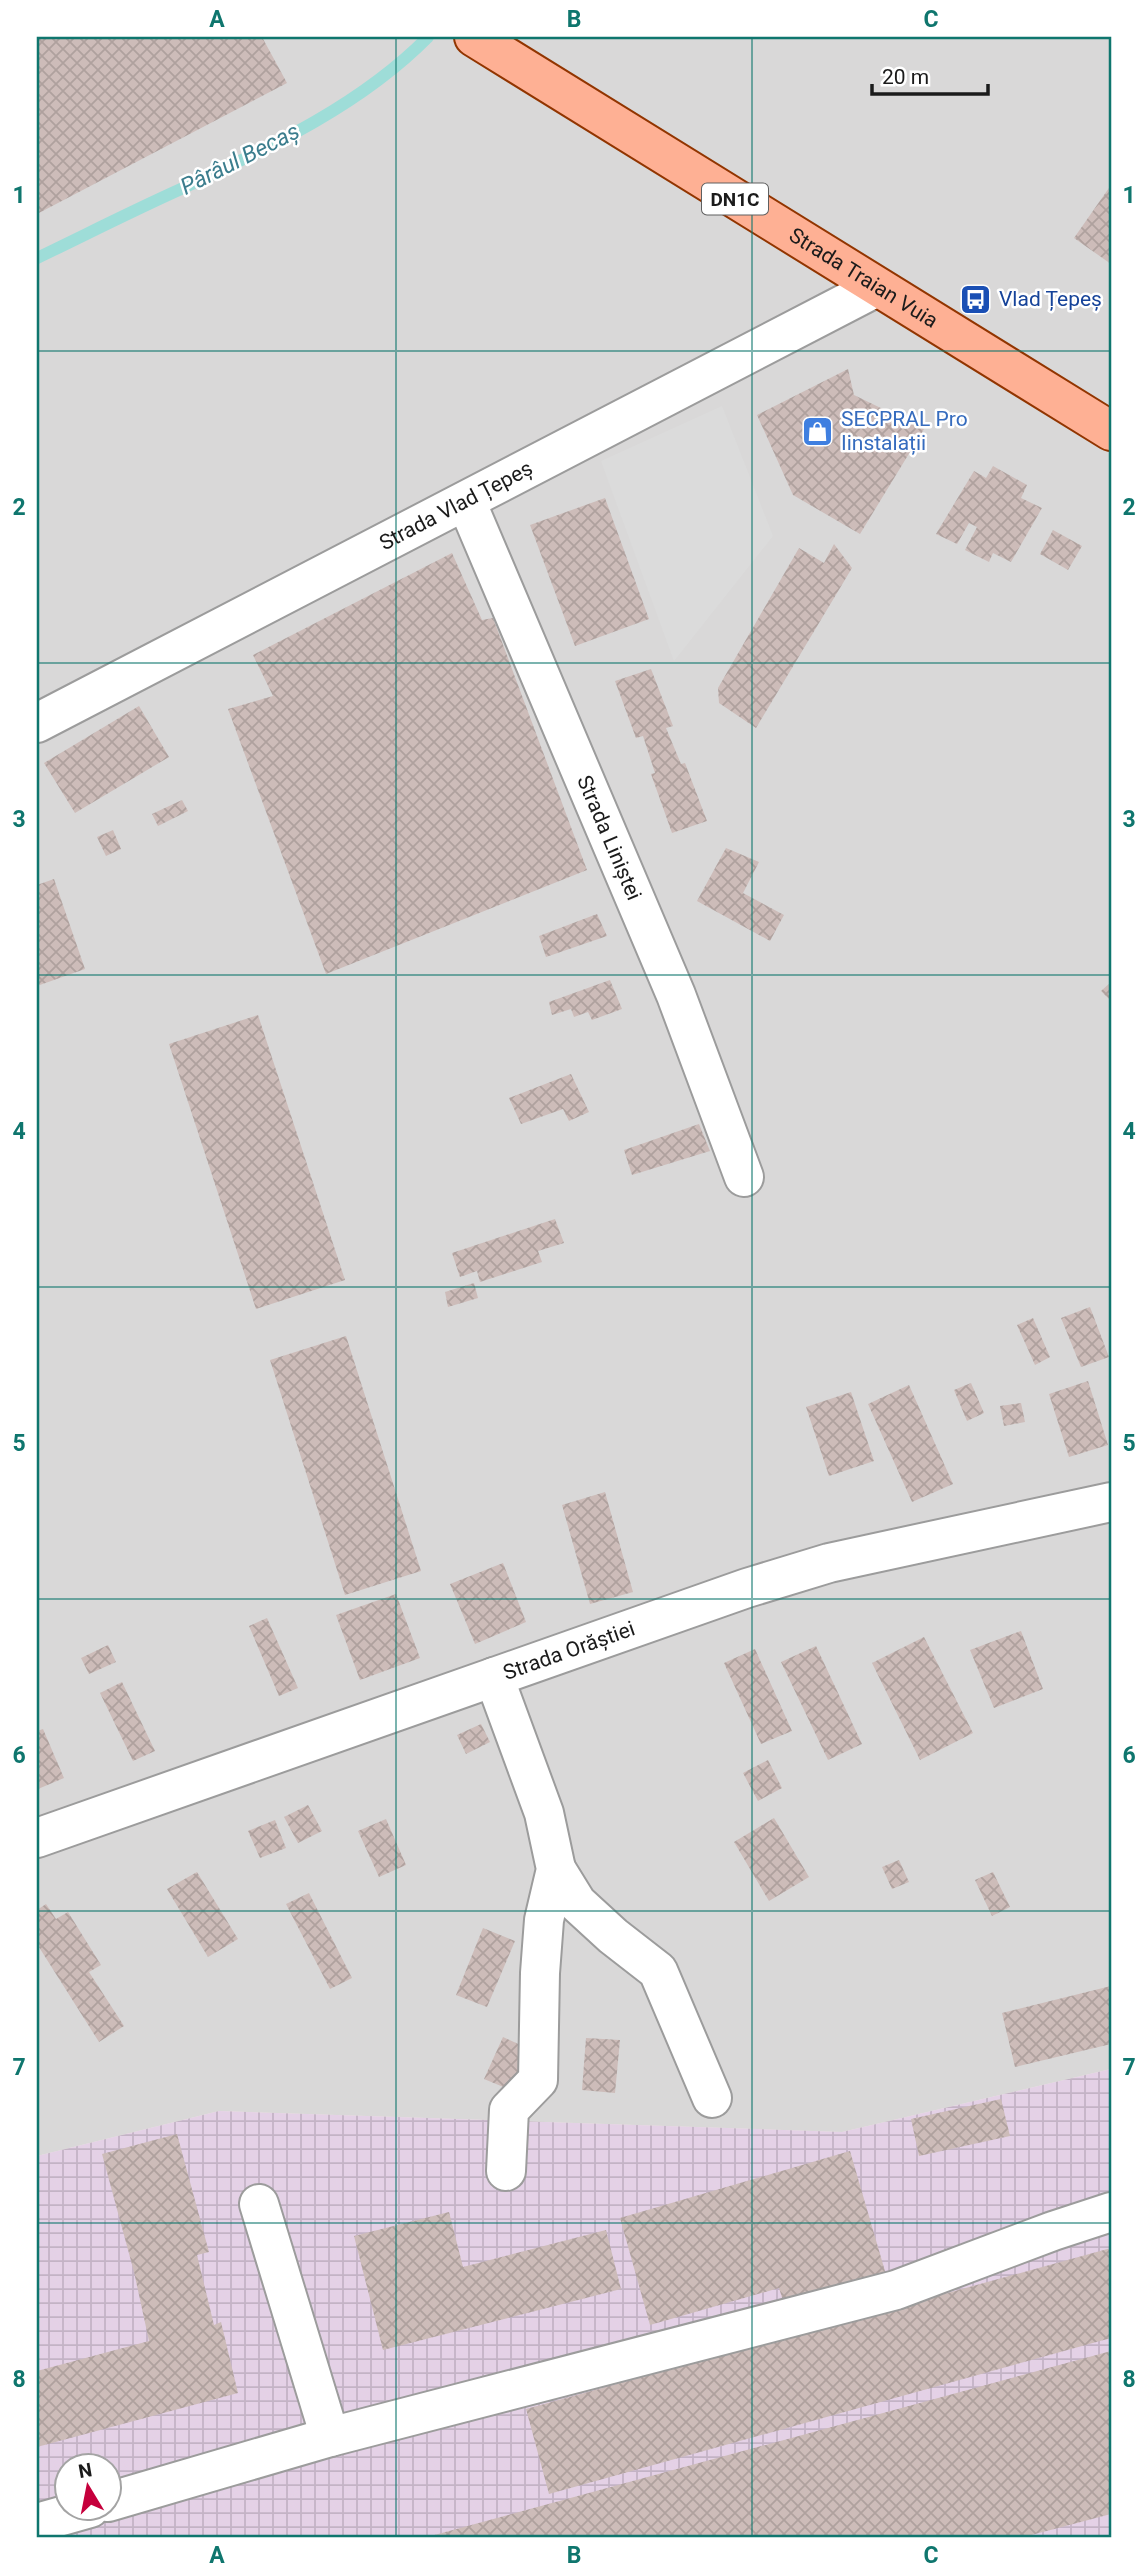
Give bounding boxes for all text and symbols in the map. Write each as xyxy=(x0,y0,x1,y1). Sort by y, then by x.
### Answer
text: A xyxy=(209,6,225,33)
text: B xyxy=(567,6,581,33)
text: C xyxy=(923,6,939,33)
scale bar xyxy=(872,52,987,96)
text: 20 m xyxy=(882,65,929,89)
water label: Pârâul Becaș xyxy=(176,118,304,200)
text: 1 xyxy=(12,182,26,209)
text: 1 xyxy=(1122,182,1136,209)
road number: DN1C xyxy=(702,183,768,214)
street label: Strada Traian Vuia xyxy=(785,223,942,333)
bus stop icon: Vlad Țepeș xyxy=(959,282,993,316)
place label: Vlad Țepeș xyxy=(999,287,1102,312)
place label: SECPRAL Pro Iinstalații xyxy=(841,407,968,456)
shop icon: SECPRAL Pro Iinstalații xyxy=(801,414,835,448)
street label: Strada Vlad Țepeș xyxy=(375,456,536,555)
text: 2 xyxy=(12,494,26,521)
text: 2 xyxy=(1122,494,1136,521)
street label: Strada Liniștei xyxy=(572,772,646,904)
text: 3 xyxy=(12,806,26,833)
text: 3 xyxy=(1122,806,1136,833)
text: 4 xyxy=(12,1118,26,1145)
text: 4 xyxy=(1122,1118,1136,1145)
text: 5 xyxy=(12,1430,26,1457)
text: 5 xyxy=(1122,1430,1136,1457)
street label: Strada Orăștiei xyxy=(500,1616,638,1685)
text: 6 xyxy=(12,1742,26,1769)
text: 6 xyxy=(1122,1742,1136,1769)
text: 7 xyxy=(12,2054,26,2081)
text: 7 xyxy=(1122,2054,1136,2081)
text: 8 xyxy=(12,2366,26,2393)
text: 8 xyxy=(1122,2366,1136,2393)
north arrow xyxy=(52,2452,122,2522)
text: N xyxy=(77,2458,94,2483)
text: A xyxy=(209,2542,225,2569)
text: B xyxy=(567,2542,581,2569)
text: C xyxy=(923,2542,939,2569)

